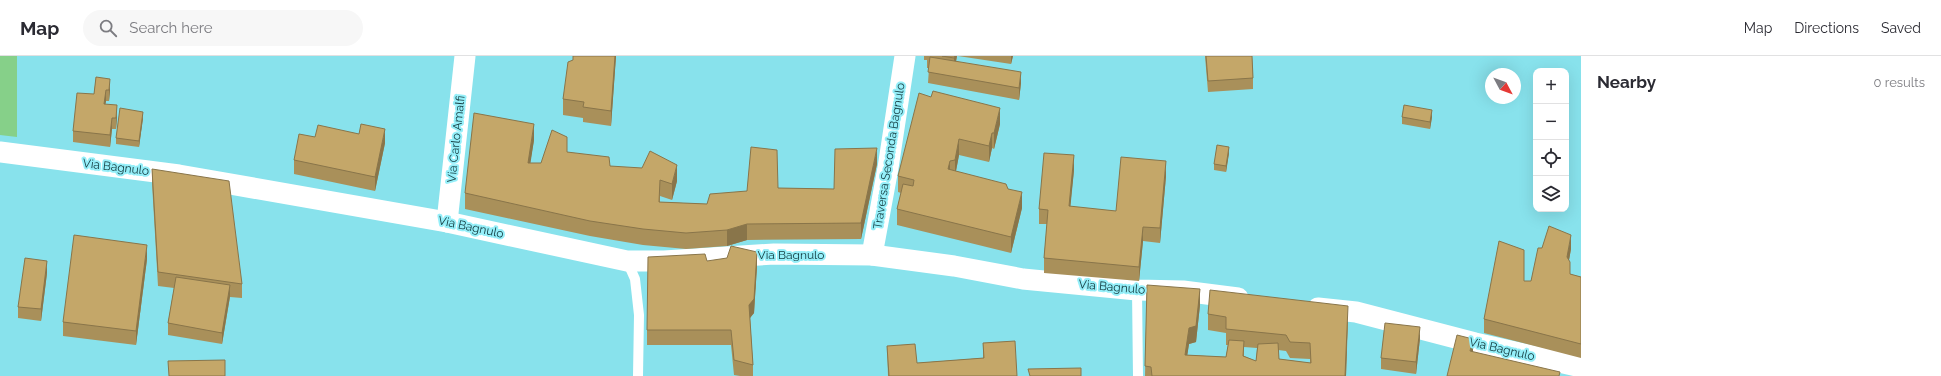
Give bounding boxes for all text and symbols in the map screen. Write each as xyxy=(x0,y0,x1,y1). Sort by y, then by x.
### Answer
search box xyxy=(83,10,363,46)
text: Map xyxy=(20,17,59,39)
icon: search xyxy=(97,17,119,39)
text: Search here xyxy=(129,19,213,37)
text: Map xyxy=(1744,20,1772,36)
text: Directions xyxy=(1794,20,1859,36)
text: Saved xyxy=(1881,20,1921,36)
north arrow xyxy=(1485,68,1521,104)
map controls xyxy=(1533,68,1569,212)
button: + xyxy=(1533,68,1569,104)
text: Nearby xyxy=(1597,72,1656,92)
text: 0 results xyxy=(1874,75,1925,90)
street label: Traversa Seconda Bagnulo xyxy=(870,82,908,230)
street label: Via Carlo Amalfi xyxy=(444,95,468,183)
button: − xyxy=(1533,104,1569,140)
button: locate xyxy=(1533,140,1569,176)
street label: Via Bagnulo xyxy=(82,156,150,178)
button: layers xyxy=(1533,176,1569,212)
street label: Via Bagnulo xyxy=(437,213,505,241)
street label: Via Bagnulo xyxy=(758,248,824,262)
street label: Via Bagnulo xyxy=(1078,277,1146,297)
street label: Via Bagnulo xyxy=(1468,335,1536,363)

